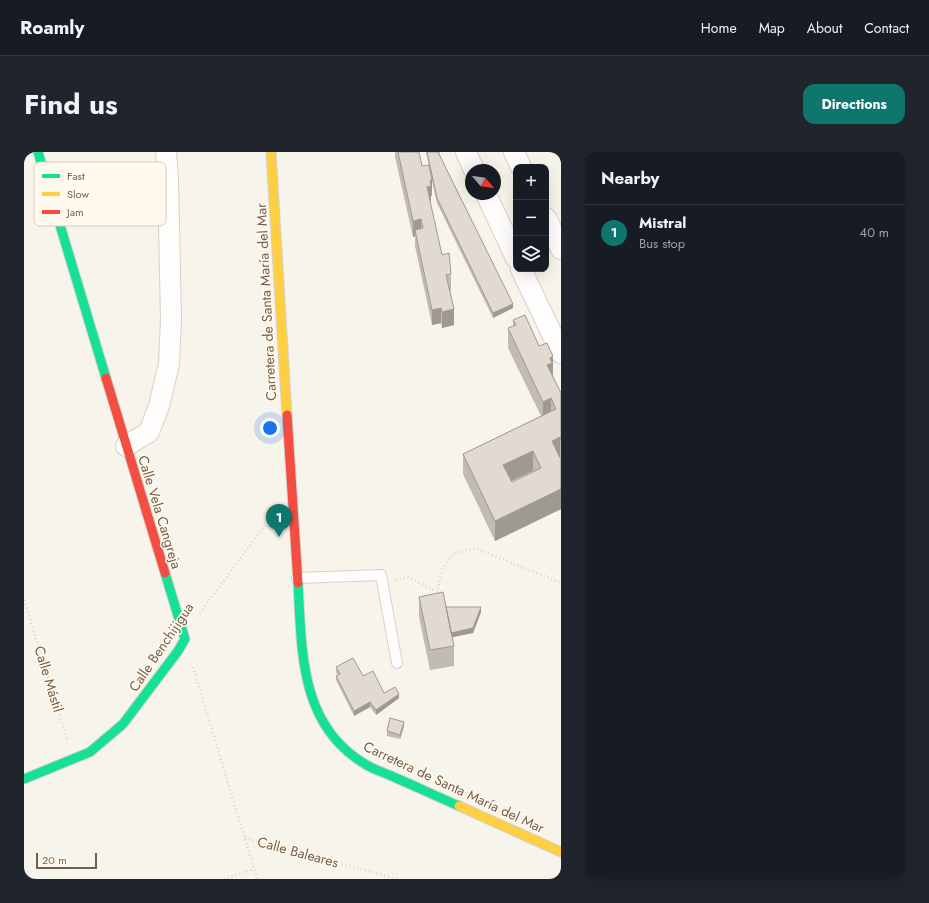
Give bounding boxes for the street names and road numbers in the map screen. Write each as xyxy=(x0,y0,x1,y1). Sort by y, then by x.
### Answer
street label: Carretera de Santa María del Mar xyxy=(251,203,281,401)
street label: Calle Vela Cangreja xyxy=(133,453,187,571)
street label: Calle Benchijigua xyxy=(124,599,198,695)
street label: Calle Mástil xyxy=(29,643,69,715)
street label: Carretera de Santa María del Mar xyxy=(360,736,548,838)
street label: Calle Baleares xyxy=(255,832,341,873)

